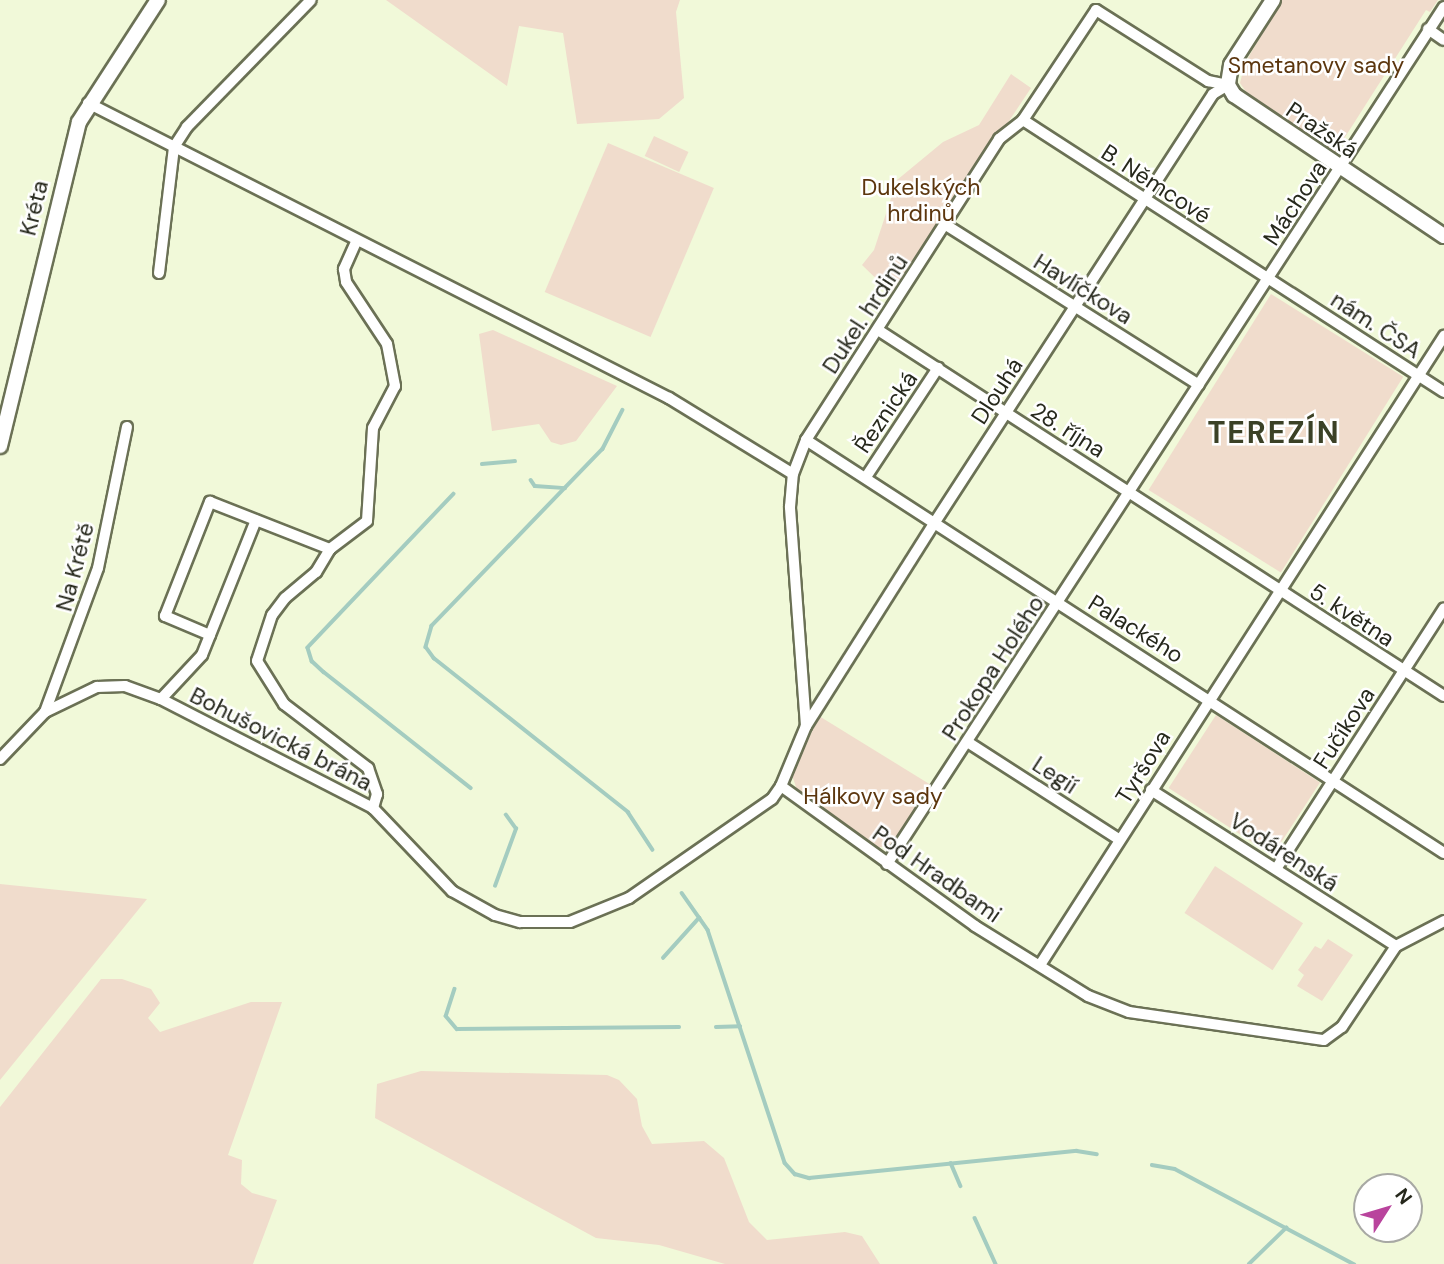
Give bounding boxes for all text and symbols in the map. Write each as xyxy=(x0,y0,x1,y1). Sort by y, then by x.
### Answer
park label: Smetanovy sady xyxy=(1228,51,1404,79)
street label: Pražská xyxy=(1281,96,1363,164)
street label: B. Němcové xyxy=(1096,138,1216,230)
street label: Máchova xyxy=(1257,155,1333,251)
park label: Dukelských hrdinů xyxy=(861,173,981,227)
street label: Kréta xyxy=(14,178,54,238)
street label: Havlíčkova xyxy=(1029,248,1137,330)
street label: Dukel. hrdinů xyxy=(816,249,914,379)
street label: nám. ČSA xyxy=(1326,286,1426,364)
street label: Dlouhá xyxy=(965,353,1029,429)
street label: Řeznická xyxy=(849,366,923,458)
street label: 28. října xyxy=(1026,396,1110,464)
district label: TEREZÍN xyxy=(1208,415,1340,451)
street label: Na Krétě xyxy=(50,520,100,614)
street label: 5. května xyxy=(1305,577,1399,653)
street label: Palackého xyxy=(1083,589,1189,669)
street label: Prokopa Holého xyxy=(936,591,1050,745)
street label: Bohušovická brána xyxy=(185,681,377,797)
street label: Fučíkova xyxy=(1307,682,1381,774)
street label: Tyršova xyxy=(1110,725,1176,809)
street label: Legií xyxy=(1027,750,1083,800)
park label: Hálkovy sady xyxy=(803,782,943,810)
street label: Vodárenská xyxy=(1224,807,1344,897)
street label: Pod Hradbami xyxy=(867,819,1007,929)
north arrow xyxy=(1353,1173,1423,1243)
text: N xyxy=(1389,1183,1418,1209)

